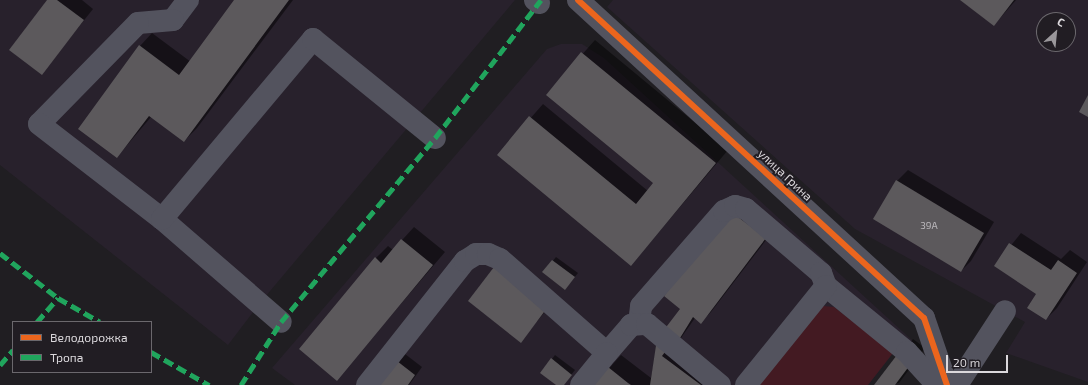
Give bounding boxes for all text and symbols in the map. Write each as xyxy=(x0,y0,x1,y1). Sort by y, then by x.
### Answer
north arrow xyxy=(1036,12,1076,52)
text: С xyxy=(1055,14,1067,29)
street label: улица Грина xyxy=(755,146,815,204)
house number: 39А xyxy=(920,220,938,232)
legend xyxy=(12,321,152,373)
text: Велодорожка xyxy=(50,330,128,344)
scale bar xyxy=(948,347,1010,373)
text: Тропа xyxy=(50,350,83,364)
text: 20 m xyxy=(953,355,980,369)

